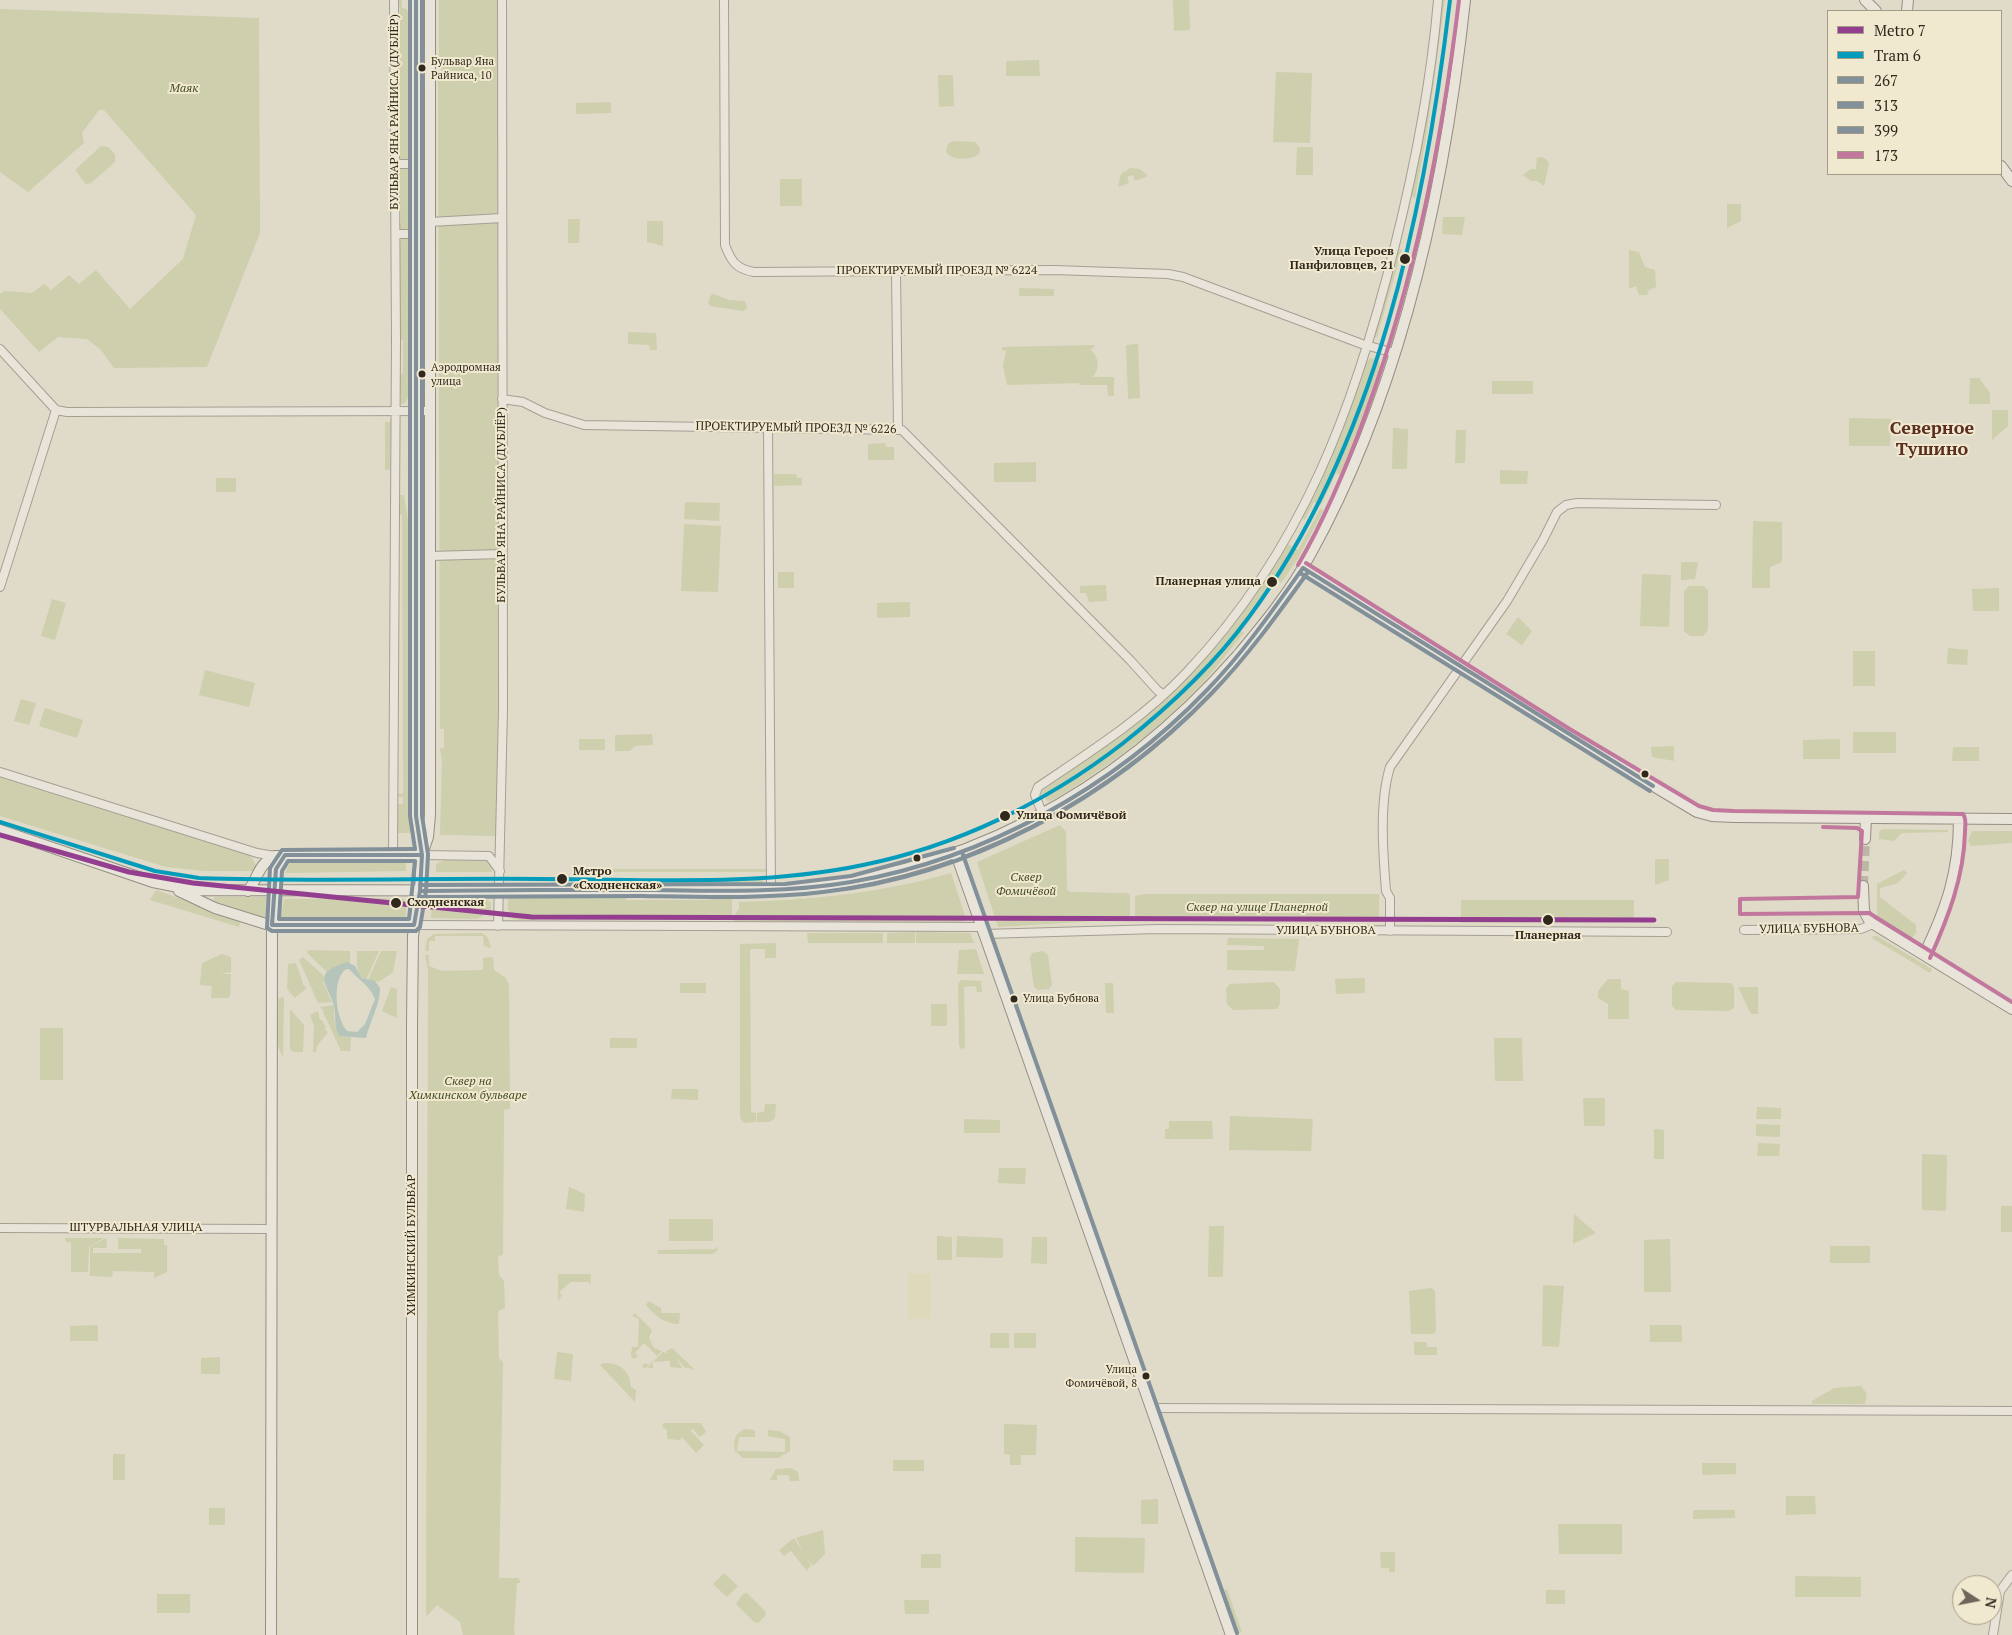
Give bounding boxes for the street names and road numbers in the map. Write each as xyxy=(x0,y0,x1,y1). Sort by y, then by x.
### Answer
street label: БУЛЬВАР ЯНА РАЙНИСА (ДУБЛЁР) xyxy=(388,14,402,210)
street label: ПРОЕКТИРУЕМЫЙ ПРОЕЗД № 6224 xyxy=(837,264,1037,278)
street label: БУЛЬВАР ЯНА РАЙНИСА (ДУБЛЁР) xyxy=(495,407,509,603)
street label: ПРОЕКТИРУЕМЫЙ ПРОЕЗД № 6226 xyxy=(696,419,896,437)
street label: УЛИЦА БУБНОВА xyxy=(1759,921,1859,937)
street label: УЛИЦА БУБНОВА xyxy=(1276,924,1376,938)
street label: ХИМКИНСКИЙ БУЛЬВАР xyxy=(405,1174,419,1316)
street label: ШТУРВАЛЬНАЯ УЛИЦА xyxy=(70,1221,202,1235)

